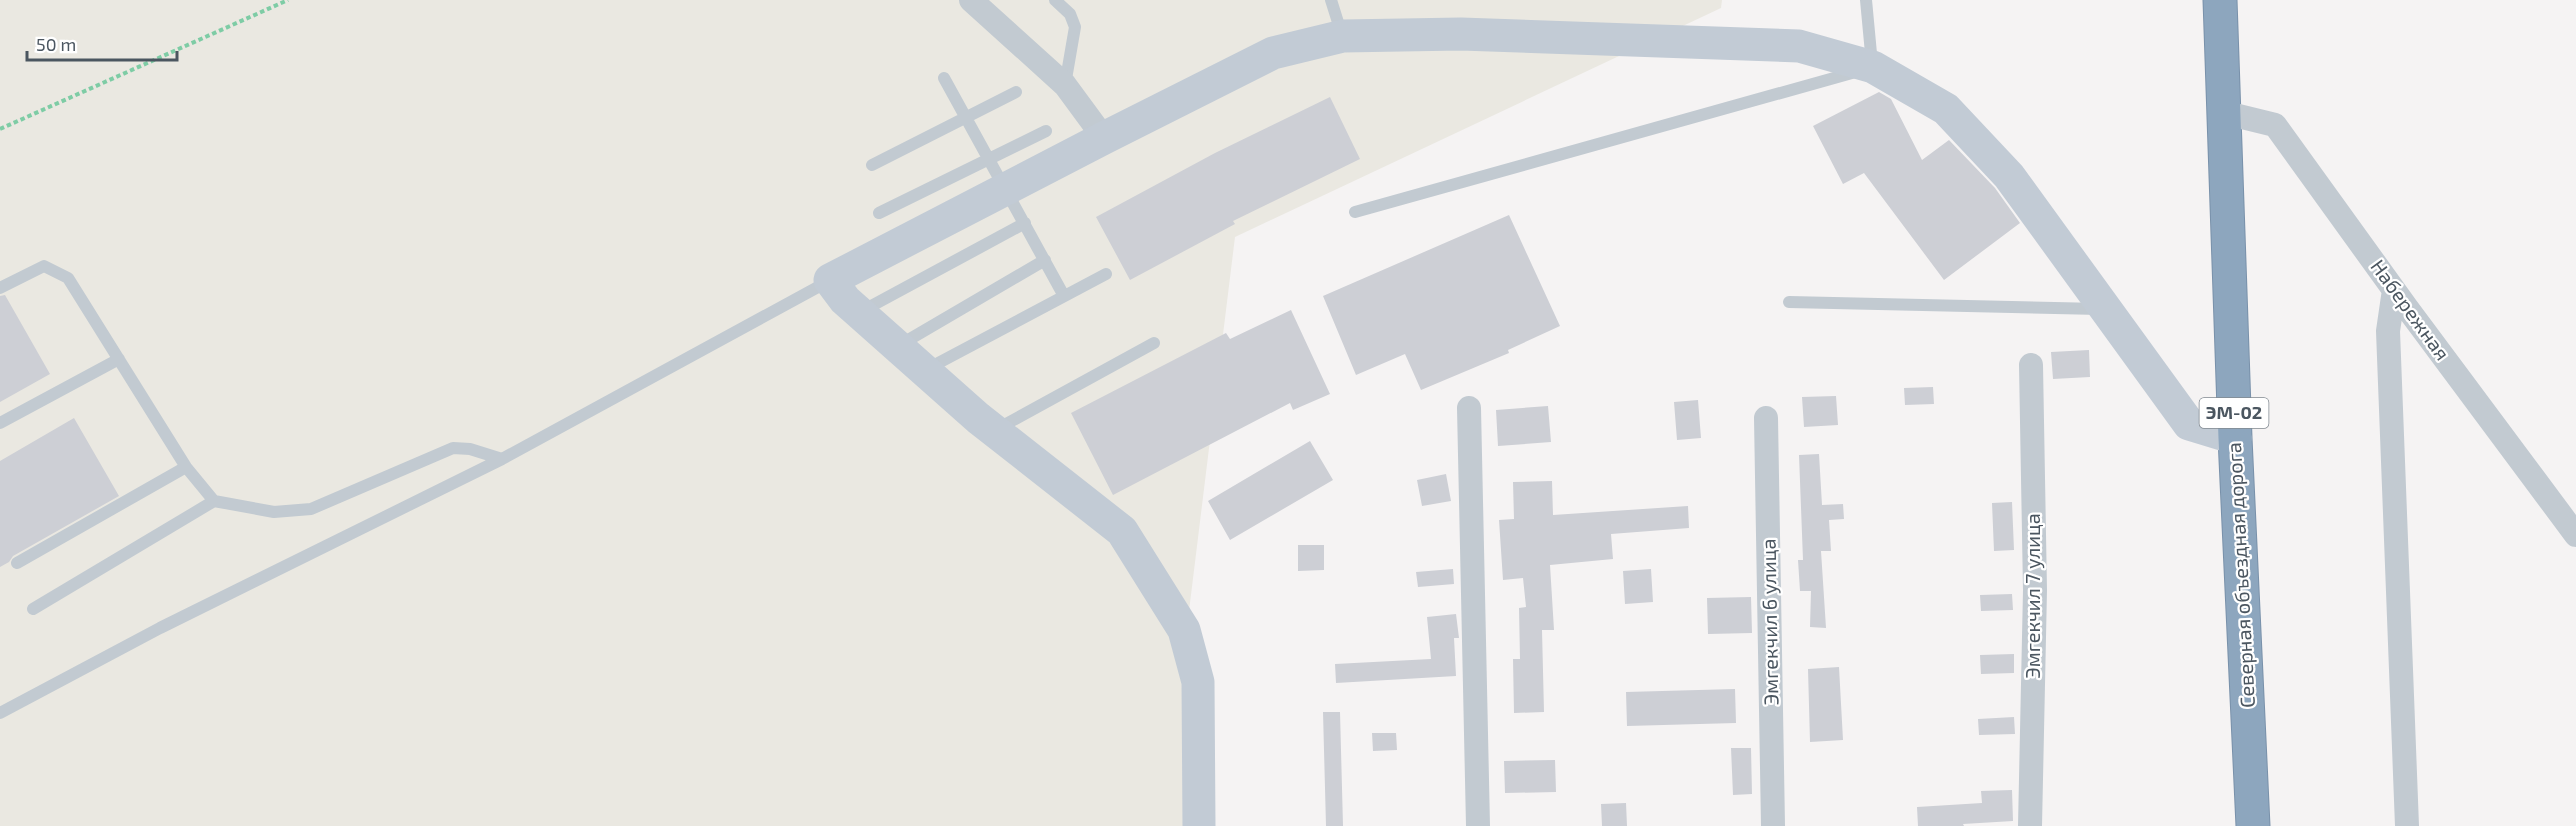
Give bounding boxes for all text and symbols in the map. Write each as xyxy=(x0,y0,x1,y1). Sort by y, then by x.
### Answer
scale bar xyxy=(27,24,177,62)
text: 50 m xyxy=(36,33,76,55)
street label: Набережная xyxy=(2366,254,2455,364)
road number: ЭМ-02 xyxy=(2200,398,2268,428)
street label: Северная объездная дорога xyxy=(2221,442,2259,708)
street label: Эмгекчил 7 улица xyxy=(2020,513,2045,679)
street label: Эмгекчил 6 улица xyxy=(1756,538,1783,706)

